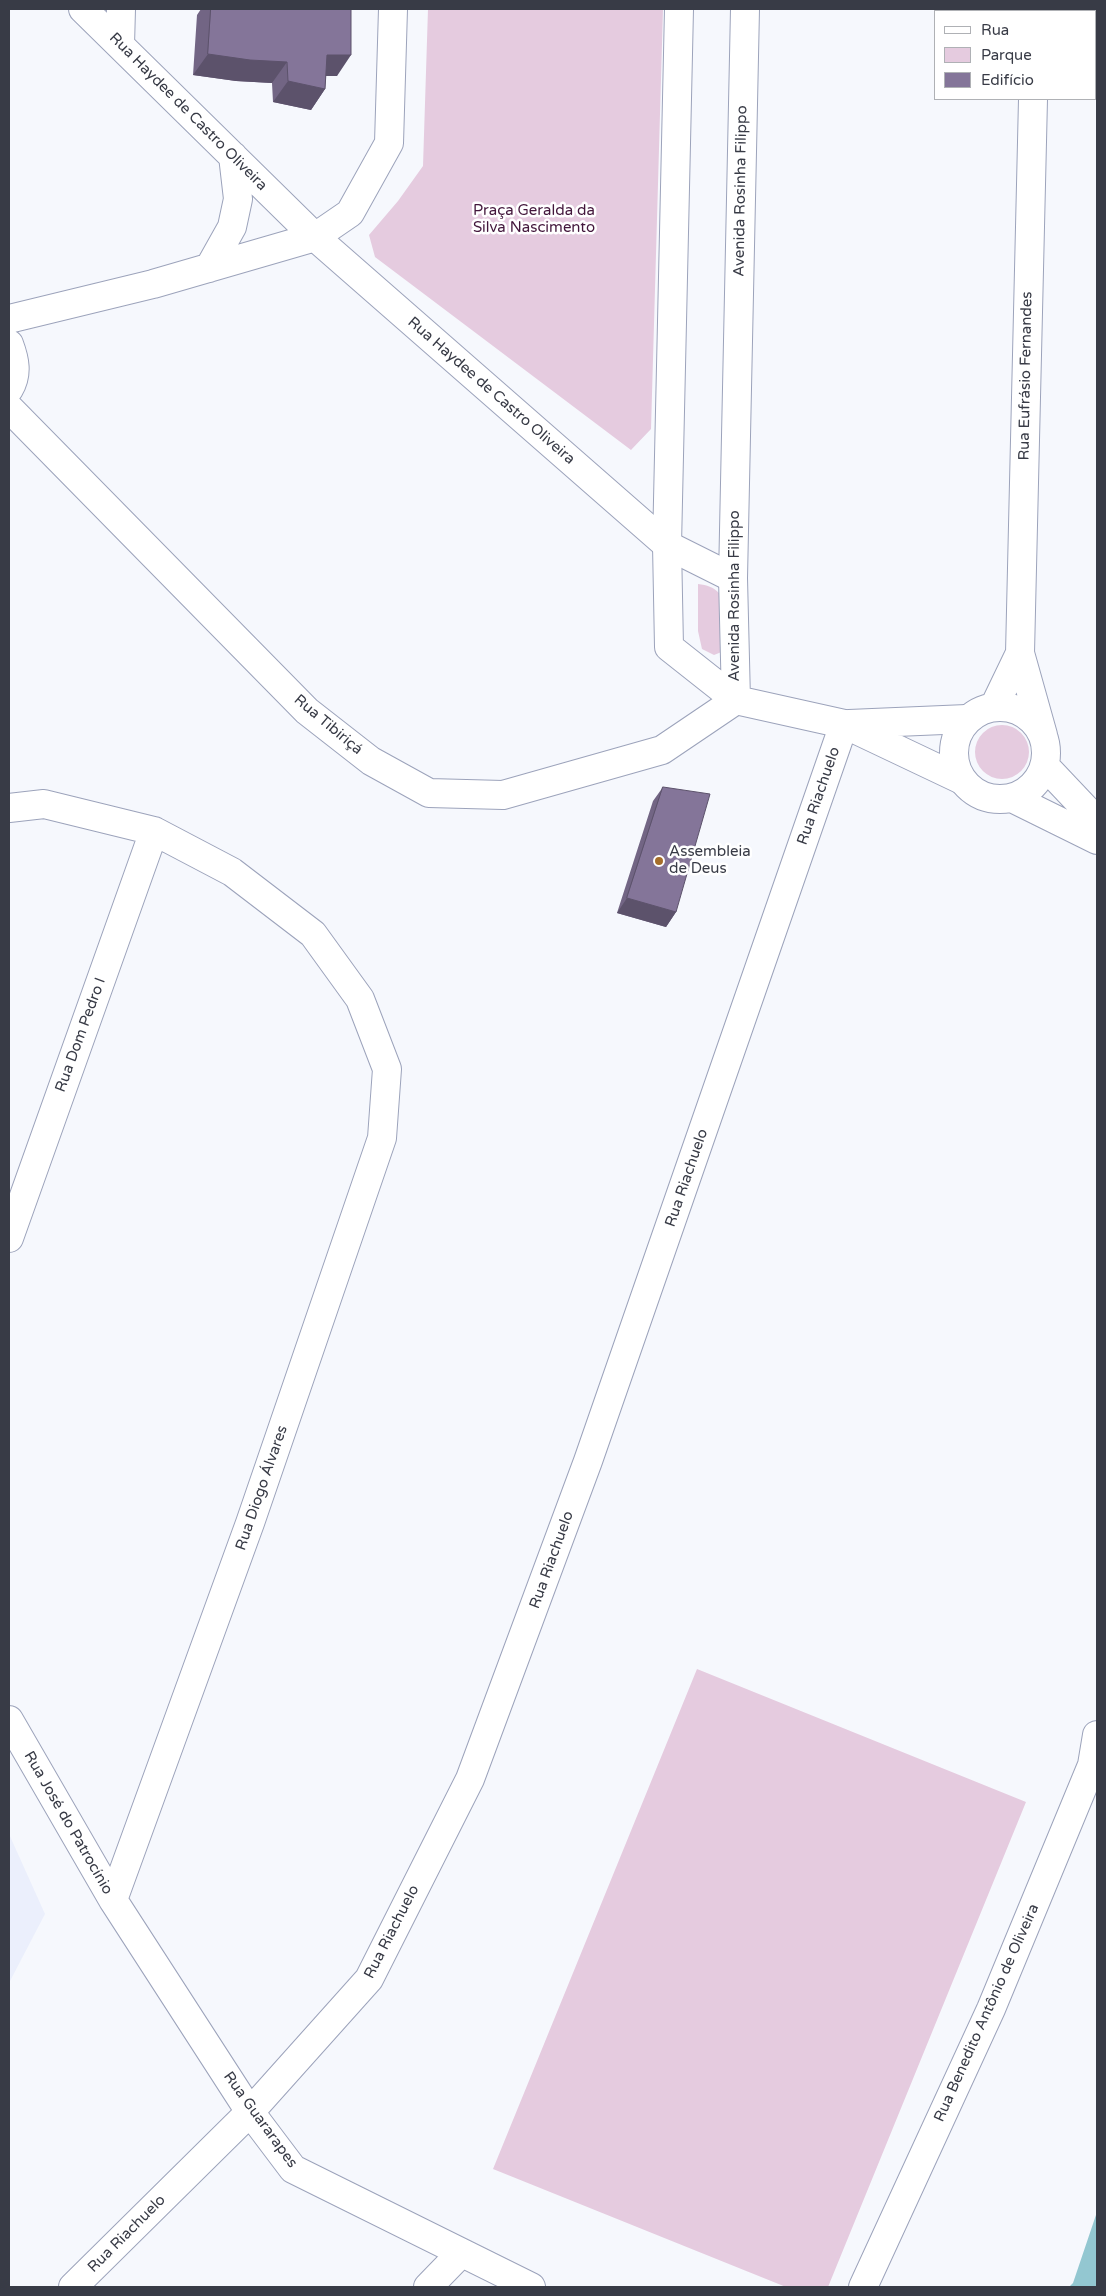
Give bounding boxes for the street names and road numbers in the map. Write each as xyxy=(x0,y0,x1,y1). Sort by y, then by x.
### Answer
street label: Rua Haydee de Castro Oliveira xyxy=(105,29,271,195)
street label: Avenida Rosinha Filippo xyxy=(731,105,751,277)
street label: Rua Eufrásio Fernandes xyxy=(1016,291,1036,461)
street label: Rua Haydee de Castro Oliveira xyxy=(404,313,578,469)
street label: Avenida Rosinha Filippo xyxy=(726,510,744,682)
street label: Rua Tibiriçá xyxy=(290,691,366,759)
street label: Rua Riachuelo xyxy=(794,745,844,847)
street label: Rua Dom Pedro I xyxy=(52,975,110,1095)
street label: Rua Riachuelo xyxy=(662,1127,712,1229)
street label: Rua Diogo Álvares xyxy=(232,1423,292,1553)
street label: Rua Riachuelo xyxy=(526,1509,578,1611)
street label: Rua José do Patrocínio xyxy=(20,1748,116,1898)
street label: Rua Riachuelo xyxy=(361,1882,423,1982)
street label: Rua Benedito Antônio de Oliveira xyxy=(931,1901,1043,2125)
street label: Rua Guararapes xyxy=(219,2068,301,2172)
street label: Rua Riachuelo xyxy=(84,2191,170,2277)

